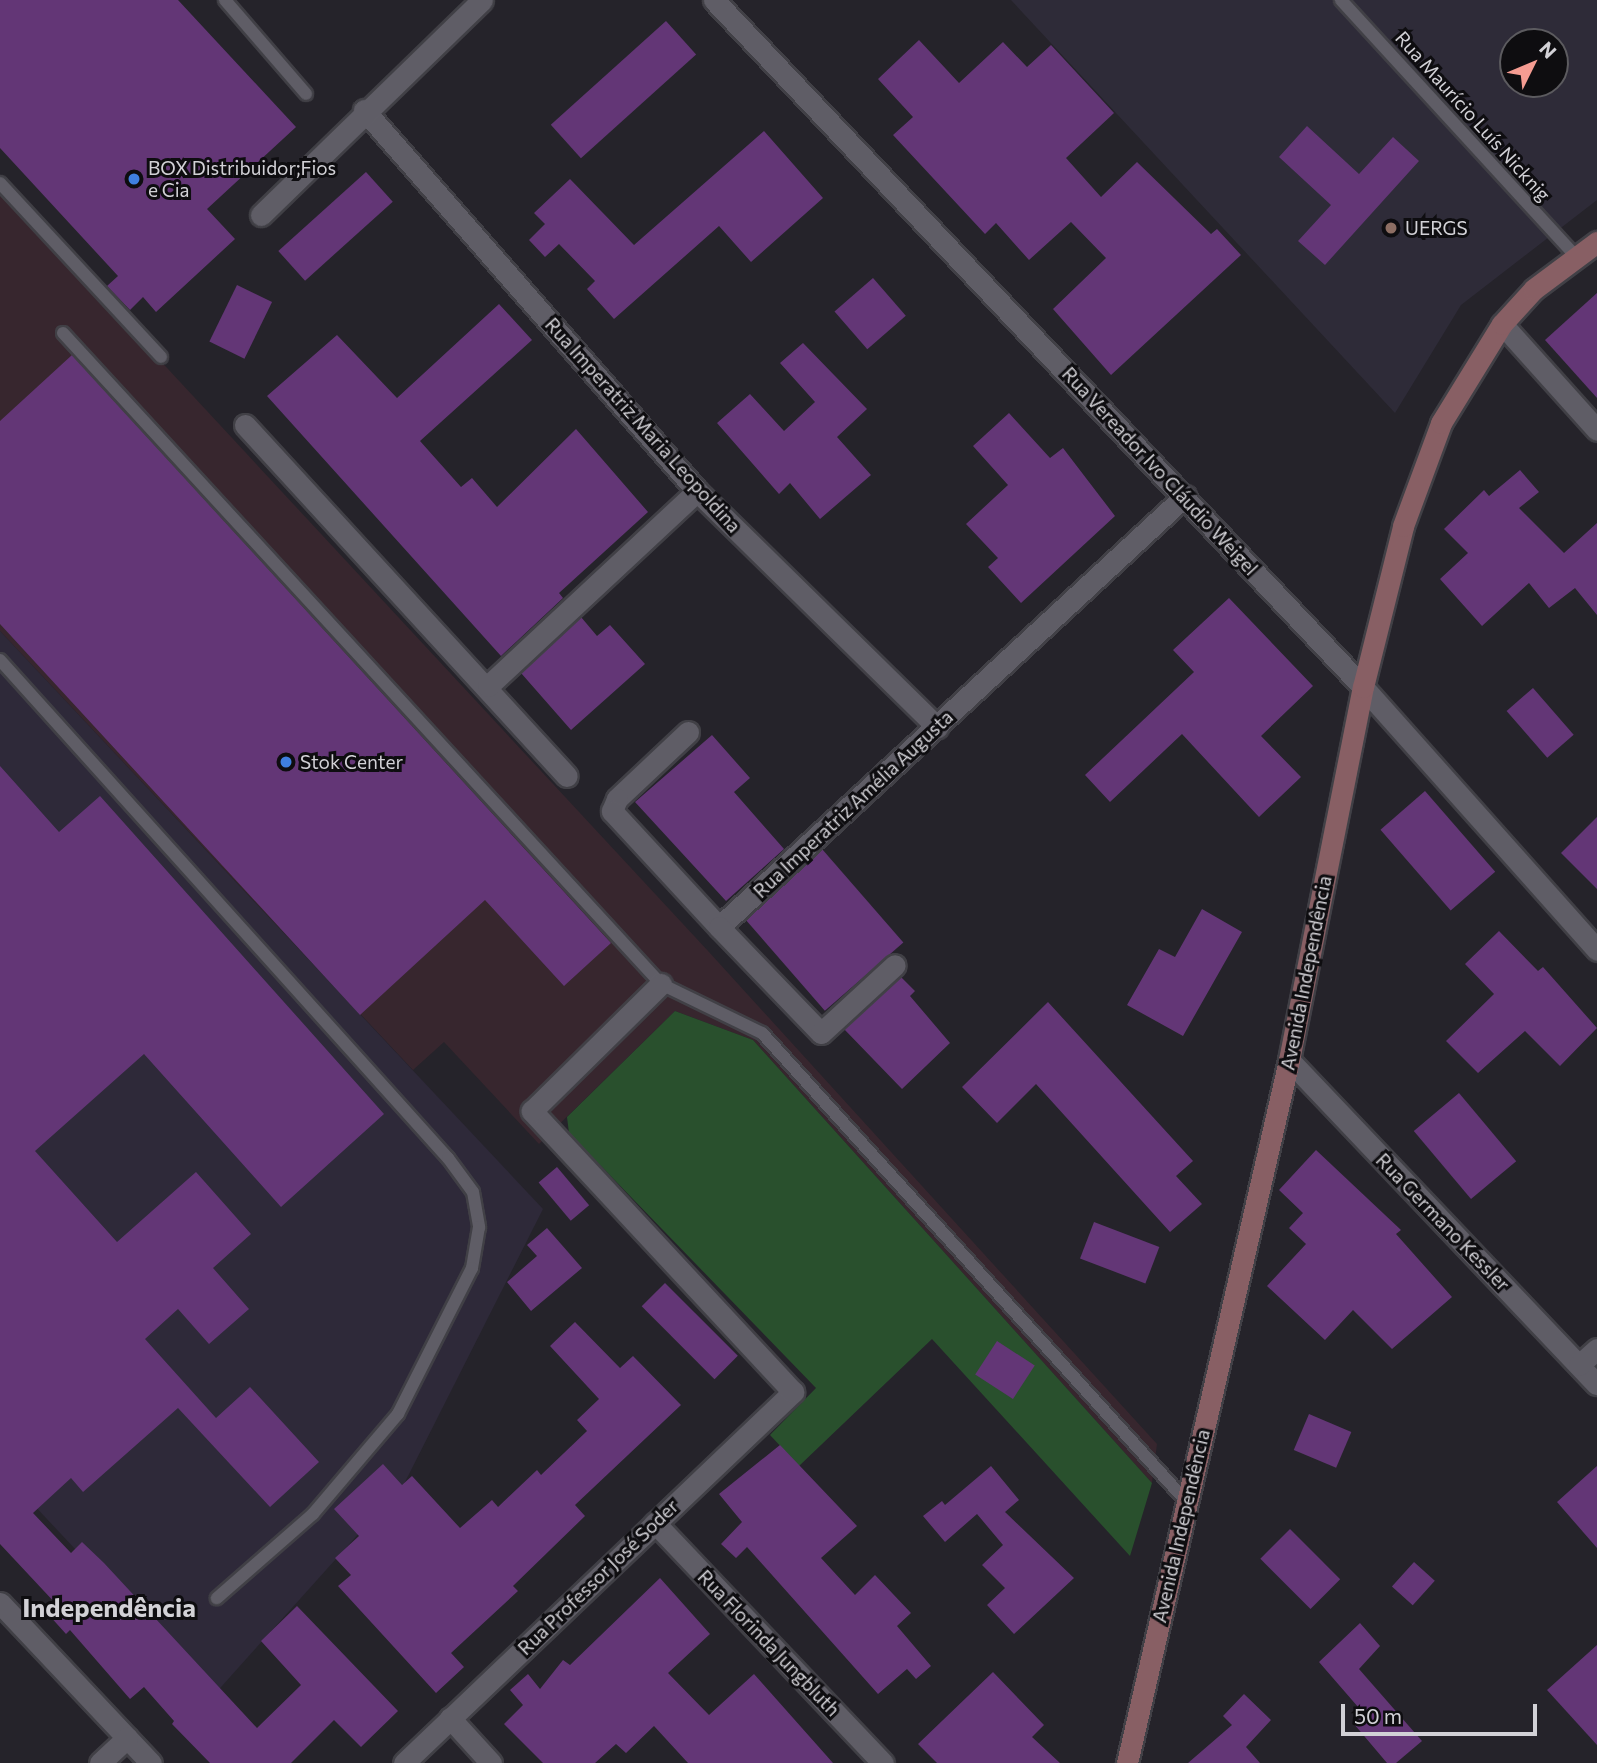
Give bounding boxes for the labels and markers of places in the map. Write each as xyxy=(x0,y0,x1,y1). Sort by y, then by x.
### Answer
place label: BOX Distribuidor;Fios e Cia xyxy=(148,157,336,201)
marker: BOX Distribuidor;Fios e Cia xyxy=(126,171,142,187)
place label: UERGS xyxy=(1405,217,1468,239)
marker: UERGS xyxy=(1383,220,1399,236)
place label: Stok Center xyxy=(300,751,403,773)
marker: Stok Center xyxy=(278,754,294,770)

